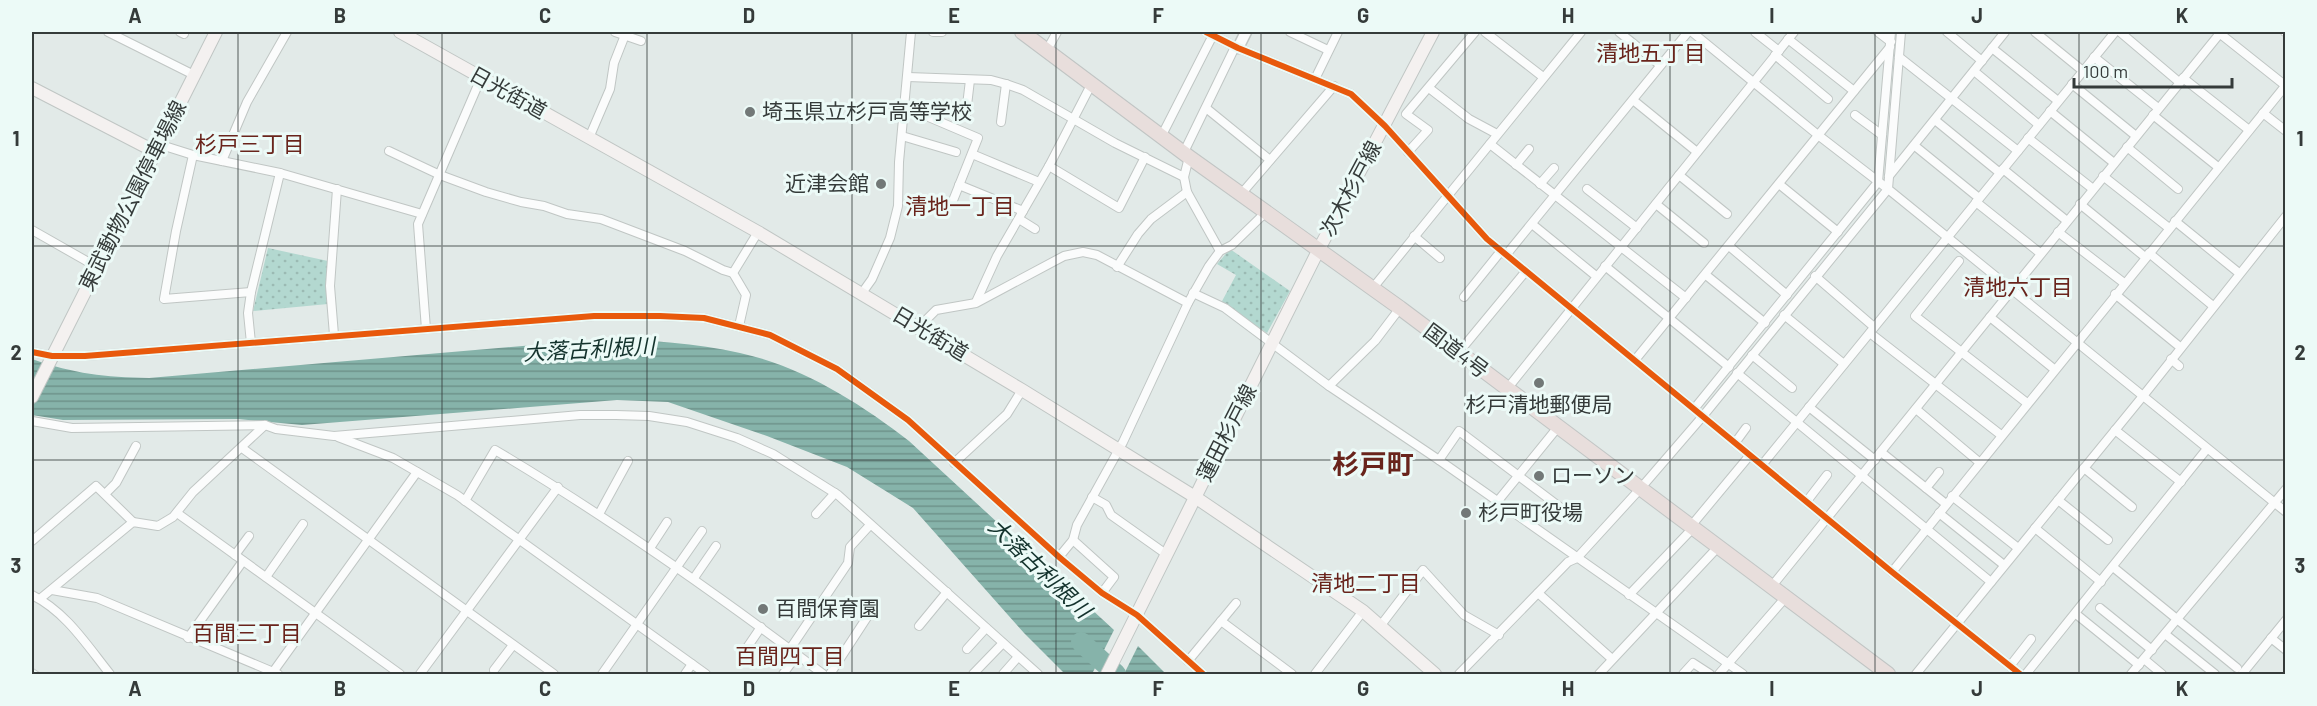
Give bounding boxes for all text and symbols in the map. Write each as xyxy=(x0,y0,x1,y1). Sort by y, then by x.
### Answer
text: A xyxy=(128,3,142,27)
text: B xyxy=(334,3,346,27)
text: C xyxy=(539,3,551,27)
text: D xyxy=(743,3,755,27)
text: E xyxy=(948,3,960,27)
text: F xyxy=(1152,3,1164,27)
text: G xyxy=(1357,3,1369,27)
text: H xyxy=(1562,3,1574,27)
text: I xyxy=(1769,3,1775,27)
text: J xyxy=(1971,3,1983,27)
text: K xyxy=(2176,3,2189,27)
district label: 清地五丁目 xyxy=(1596,39,1706,65)
scale bar xyxy=(2074,51,2232,89)
street label: 日光街道 xyxy=(466,60,552,123)
text: 100 m xyxy=(2083,60,2128,82)
street label: 東武動物公園停車場線 xyxy=(73,96,190,295)
place label: 埼玉県立杉戸高等学校 xyxy=(762,98,972,123)
marker: 埼玉県立杉戸高等学校 xyxy=(743,105,757,119)
text: 1 xyxy=(12,126,20,150)
text: 1 xyxy=(2296,126,2304,150)
district label: 杉戸三丁目 xyxy=(195,130,305,156)
street label: 次木杉戸線 xyxy=(1314,136,1385,241)
place label: 近津会館 xyxy=(785,170,869,195)
marker: 近津会館 xyxy=(874,177,888,191)
district label: 清地一丁目 xyxy=(905,192,1015,218)
district label: 清地六丁目 xyxy=(1963,273,2073,299)
street label: 日光街道 xyxy=(888,300,973,365)
street label: 国道4号 xyxy=(1420,317,1494,382)
water label: 大落古利根川 xyxy=(522,331,658,364)
text: 2 xyxy=(10,340,22,364)
text: 2 xyxy=(2294,340,2306,364)
marker: 杉戸清地郵便局 xyxy=(1532,376,1546,390)
street label: 蓮田杉戸線 xyxy=(1191,380,1261,485)
place label: 杉戸清地郵便局 xyxy=(1466,391,1613,416)
district label: 杉戸町 xyxy=(1333,447,1414,479)
place label: ローソン xyxy=(1551,462,1635,487)
marker: ローソン xyxy=(1532,469,1546,483)
place label: 杉戸町役場 xyxy=(1478,499,1583,524)
marker: 杉戸町役場 xyxy=(1459,506,1473,520)
water label: 大落古利根川 xyxy=(984,512,1099,624)
text: 3 xyxy=(11,553,21,577)
text: 3 xyxy=(2295,553,2305,577)
district label: 清地二丁目 xyxy=(1311,569,1421,595)
place label: 百間保育園 xyxy=(775,595,880,620)
marker: 百間保育園 xyxy=(756,602,770,616)
district label: 百間三丁目 xyxy=(192,619,302,645)
district label: 百間四丁目 xyxy=(735,642,845,668)
text: A xyxy=(128,676,142,700)
text: B xyxy=(334,676,346,700)
text: C xyxy=(539,676,551,700)
text: D xyxy=(743,676,755,700)
text: E xyxy=(948,676,960,700)
text: F xyxy=(1152,676,1164,700)
text: G xyxy=(1357,676,1369,700)
text: H xyxy=(1562,676,1574,700)
text: I xyxy=(1769,676,1775,700)
text: J xyxy=(1971,676,1983,700)
text: K xyxy=(2176,676,2189,700)

